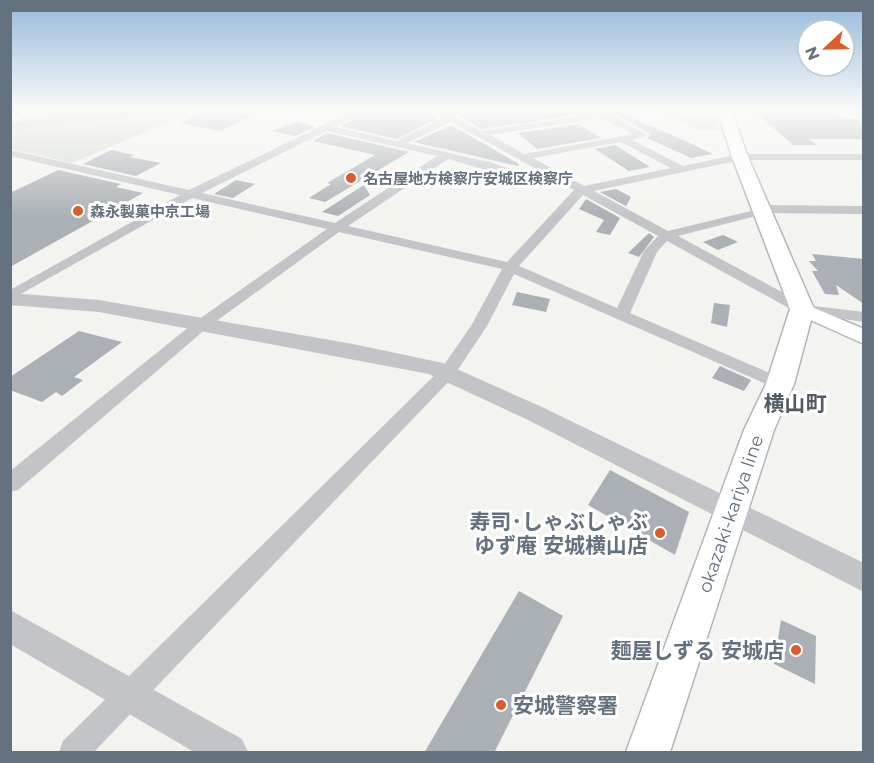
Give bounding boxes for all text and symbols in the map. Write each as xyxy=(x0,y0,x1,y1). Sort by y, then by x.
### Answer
north arrow xyxy=(796,18,856,78)
text: N xyxy=(801,44,824,63)
place label: 名古屋地方検察庁安城区検察庁 xyxy=(363,169,573,188)
marker: 名古屋地方検察庁安城区検察庁 xyxy=(344,171,358,185)
place label: 森永製菓中京工場 xyxy=(90,202,210,221)
marker: 森永製菓中京工場 xyxy=(71,204,85,218)
district label: 横山町 xyxy=(764,391,827,416)
street label: okazaki-kariya line xyxy=(694,432,768,596)
place label: 寿司･しゃぶしゃぶ ゆず庵 安城横山店 xyxy=(470,509,648,558)
marker: 寿司･しゃぶしゃぶ ゆず庵 安城横山店 xyxy=(653,526,667,540)
place label: 麺屋しずる 安城店 xyxy=(610,638,784,663)
marker: 麺屋しずる 安城店 xyxy=(789,643,803,657)
place label: 安城警察署 xyxy=(513,693,618,718)
marker: 安城警察署 xyxy=(494,698,508,712)

